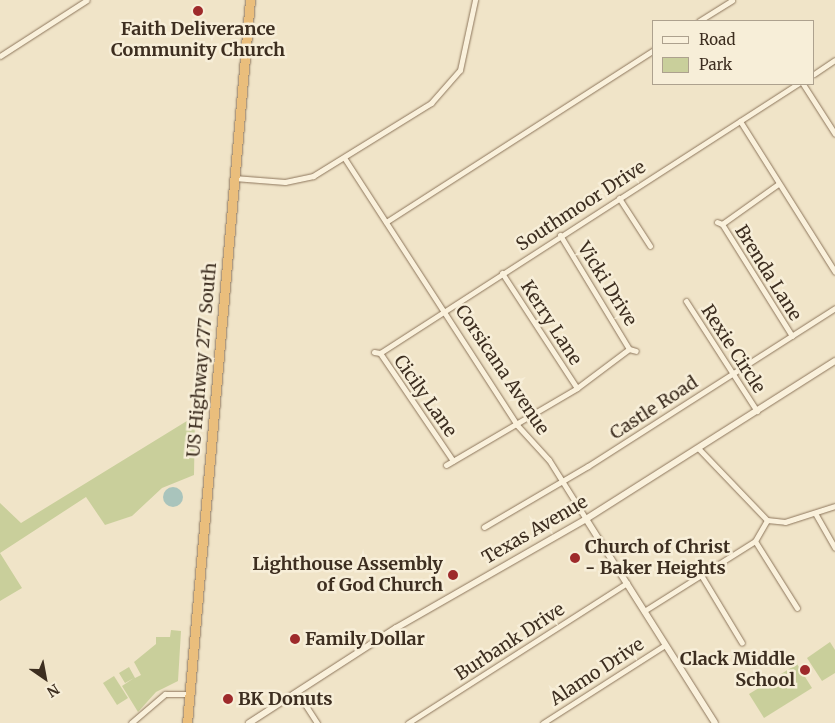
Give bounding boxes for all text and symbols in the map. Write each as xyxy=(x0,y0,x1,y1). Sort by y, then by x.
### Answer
marker: Faith Deliverance Community Church xyxy=(192,5,204,17)
place label: Faith Deliverance Community Church xyxy=(111,19,285,62)
legend xyxy=(652,20,815,85)
text: Road xyxy=(699,30,735,49)
text: Park xyxy=(699,55,732,74)
street label: Southmoor Drive xyxy=(512,156,650,256)
street label: Brenda Lane xyxy=(730,221,806,325)
street label: Vicki Drive xyxy=(573,238,641,330)
street label: US Highway 277 South xyxy=(183,262,221,458)
street label: Kerry Lane xyxy=(516,277,586,369)
street label: Corsicana Avenue xyxy=(451,301,553,439)
street label: Rexie Circle xyxy=(696,301,770,397)
street label: Cicily Lane xyxy=(389,351,461,441)
street label: Castle Road xyxy=(606,372,702,444)
street label: Texas Avenue xyxy=(478,491,592,569)
place label: Church of Christ - Baker Heights xyxy=(585,537,730,580)
marker: Church of Christ - Baker Heights xyxy=(569,552,581,564)
place label: Lighthouse Assembly of God Church xyxy=(252,554,443,596)
marker: Lighthouse Assembly of God Church xyxy=(447,569,459,581)
street label: Burbank Drive xyxy=(451,599,569,685)
place label: Family Dollar xyxy=(305,628,425,650)
marker: Family Dollar xyxy=(289,633,301,645)
street label: Alamo Drive xyxy=(546,634,648,710)
place label: Clack Middle School xyxy=(680,649,795,692)
north arrow xyxy=(20,653,70,703)
marker: Clack Middle School xyxy=(799,664,811,676)
text: N xyxy=(44,680,63,701)
place label: BK Donuts xyxy=(238,688,333,710)
marker: BK Donuts xyxy=(222,693,234,705)

